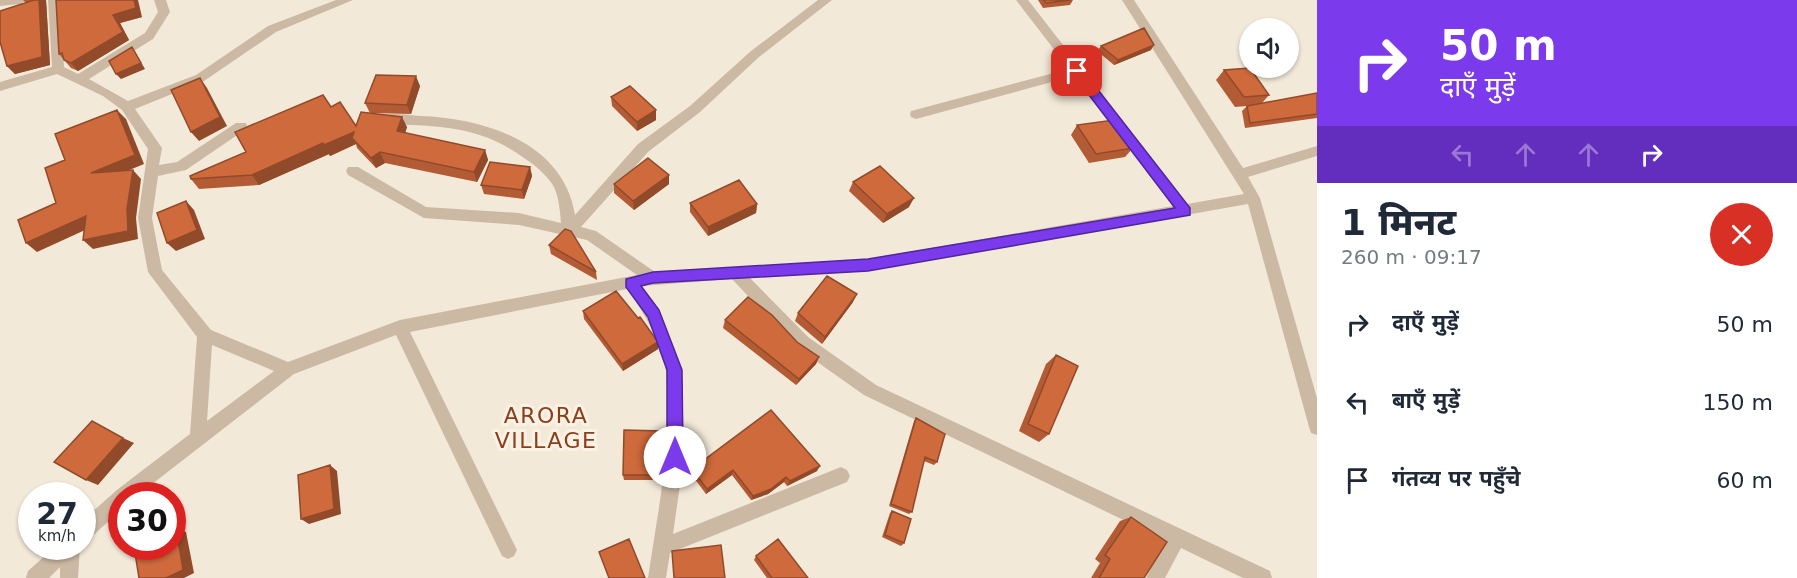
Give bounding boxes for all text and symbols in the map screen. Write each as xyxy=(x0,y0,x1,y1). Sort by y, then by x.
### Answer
map controls xyxy=(1239,18,1299,78)
button: sound xyxy=(1239,18,1299,78)
text: 50 m xyxy=(1440,21,1557,70)
icon: right xyxy=(1341,24,1419,102)
pin xyxy=(1051,45,1102,96)
icon: arrive xyxy=(1060,54,1093,87)
text: दाएँ मुड़ें xyxy=(1440,71,1515,102)
icon: left xyxy=(1446,138,1479,171)
icon: ahead xyxy=(1509,138,1542,171)
icon: ahead xyxy=(1572,138,1605,171)
icon: right xyxy=(1635,138,1668,171)
text: 1 मिनट xyxy=(1341,202,1456,243)
button: close xyxy=(1710,203,1773,266)
text: 260 m · 09:17 xyxy=(1341,245,1482,269)
icon: right xyxy=(1341,308,1374,341)
text: दाएँ मुड़ें xyxy=(1392,310,1459,335)
text: 50 m xyxy=(1717,312,1773,337)
icon: left xyxy=(1341,386,1374,419)
text: बाएँ मुड़ें xyxy=(1392,388,1460,413)
text: 150 m xyxy=(1703,390,1773,415)
district label: ARORA VILLAGE xyxy=(495,403,597,453)
position arrow xyxy=(643,425,707,489)
icon: arrive xyxy=(1341,464,1374,497)
text: गंतव्य पर पहुँचे xyxy=(1392,466,1520,491)
text: 60 m xyxy=(1717,468,1773,493)
speed limit sign: 30 xyxy=(108,482,186,560)
text: 27 xyxy=(36,496,78,531)
text: km/h xyxy=(38,527,76,545)

